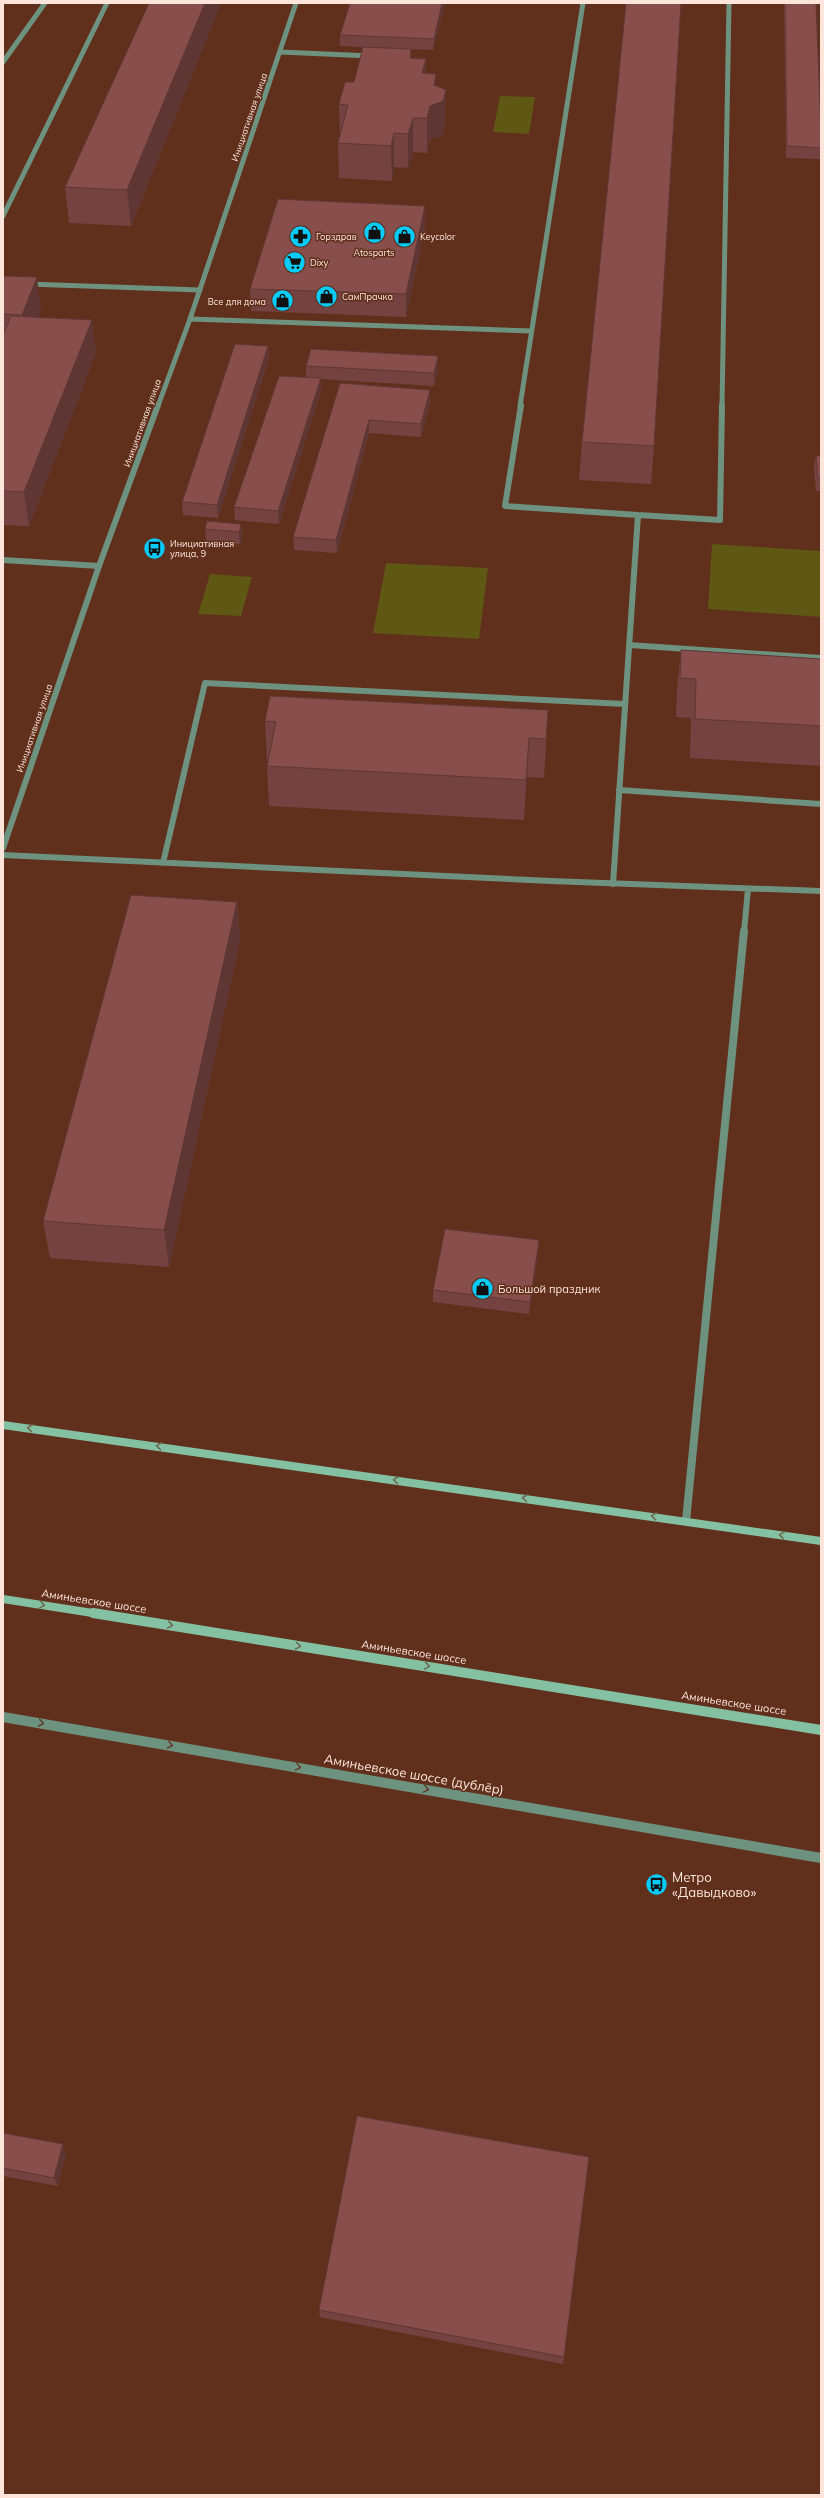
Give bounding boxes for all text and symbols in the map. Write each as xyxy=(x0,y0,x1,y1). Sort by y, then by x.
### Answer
street label: Инициативная улица xyxy=(229,71,270,163)
shop icon: Atosparts xyxy=(361,220,387,246)
pharmacy icon: Горздрав xyxy=(287,223,313,249)
shop icon: Keycolor xyxy=(392,223,418,249)
place label: Горздрав xyxy=(316,231,357,242)
place label: Keycolor xyxy=(420,231,456,243)
place label: Atosparts xyxy=(353,247,395,258)
supermarket icon: Dixy xyxy=(282,249,308,275)
place label: Dixy xyxy=(310,257,329,269)
shop icon: СамПрачка xyxy=(314,283,340,309)
shop icon: Все для дома xyxy=(269,288,295,314)
place label: СамПрачка xyxy=(342,291,393,302)
place label: Все для дома xyxy=(208,296,266,307)
street label: Инициативная улица xyxy=(121,378,164,469)
bus stop icon: Инициативная улица, 9 xyxy=(141,535,167,561)
place label: Инициативная улица, 9 xyxy=(170,538,234,560)
street label: Инициативная улица xyxy=(14,682,55,774)
shop icon: Большой праздник xyxy=(469,1276,495,1302)
place label: Большой праздник xyxy=(498,1282,600,1296)
one-way arrow xyxy=(27,1424,33,1433)
one-way arrow xyxy=(156,1442,162,1451)
one-way arrow xyxy=(393,1476,399,1485)
one-way arrow xyxy=(522,1494,528,1503)
one-way arrow xyxy=(651,1512,657,1521)
one-way arrow xyxy=(779,1532,786,1540)
street label: Аминьевское шоссе xyxy=(40,1586,148,1616)
one-way arrow xyxy=(38,1600,45,1609)
one-way arrow xyxy=(167,1620,173,1629)
street label: Аминьевское шоссе xyxy=(360,1637,468,1667)
one-way arrow xyxy=(295,1641,301,1650)
one-way arrow xyxy=(424,1661,430,1670)
street label: Аминьевское шоссе xyxy=(680,1688,788,1718)
one-way arrow xyxy=(38,1719,45,1727)
one-way arrow xyxy=(166,1741,173,1749)
street label: Аминьевское шоссе (дублёр) xyxy=(323,1750,505,1798)
one-way arrow xyxy=(295,1763,301,1771)
one-way arrow xyxy=(423,1785,429,1793)
place label: Метро «Давыдково» xyxy=(672,1869,756,1900)
bus stop icon: Метро «Давыдково» xyxy=(643,1871,669,1897)

